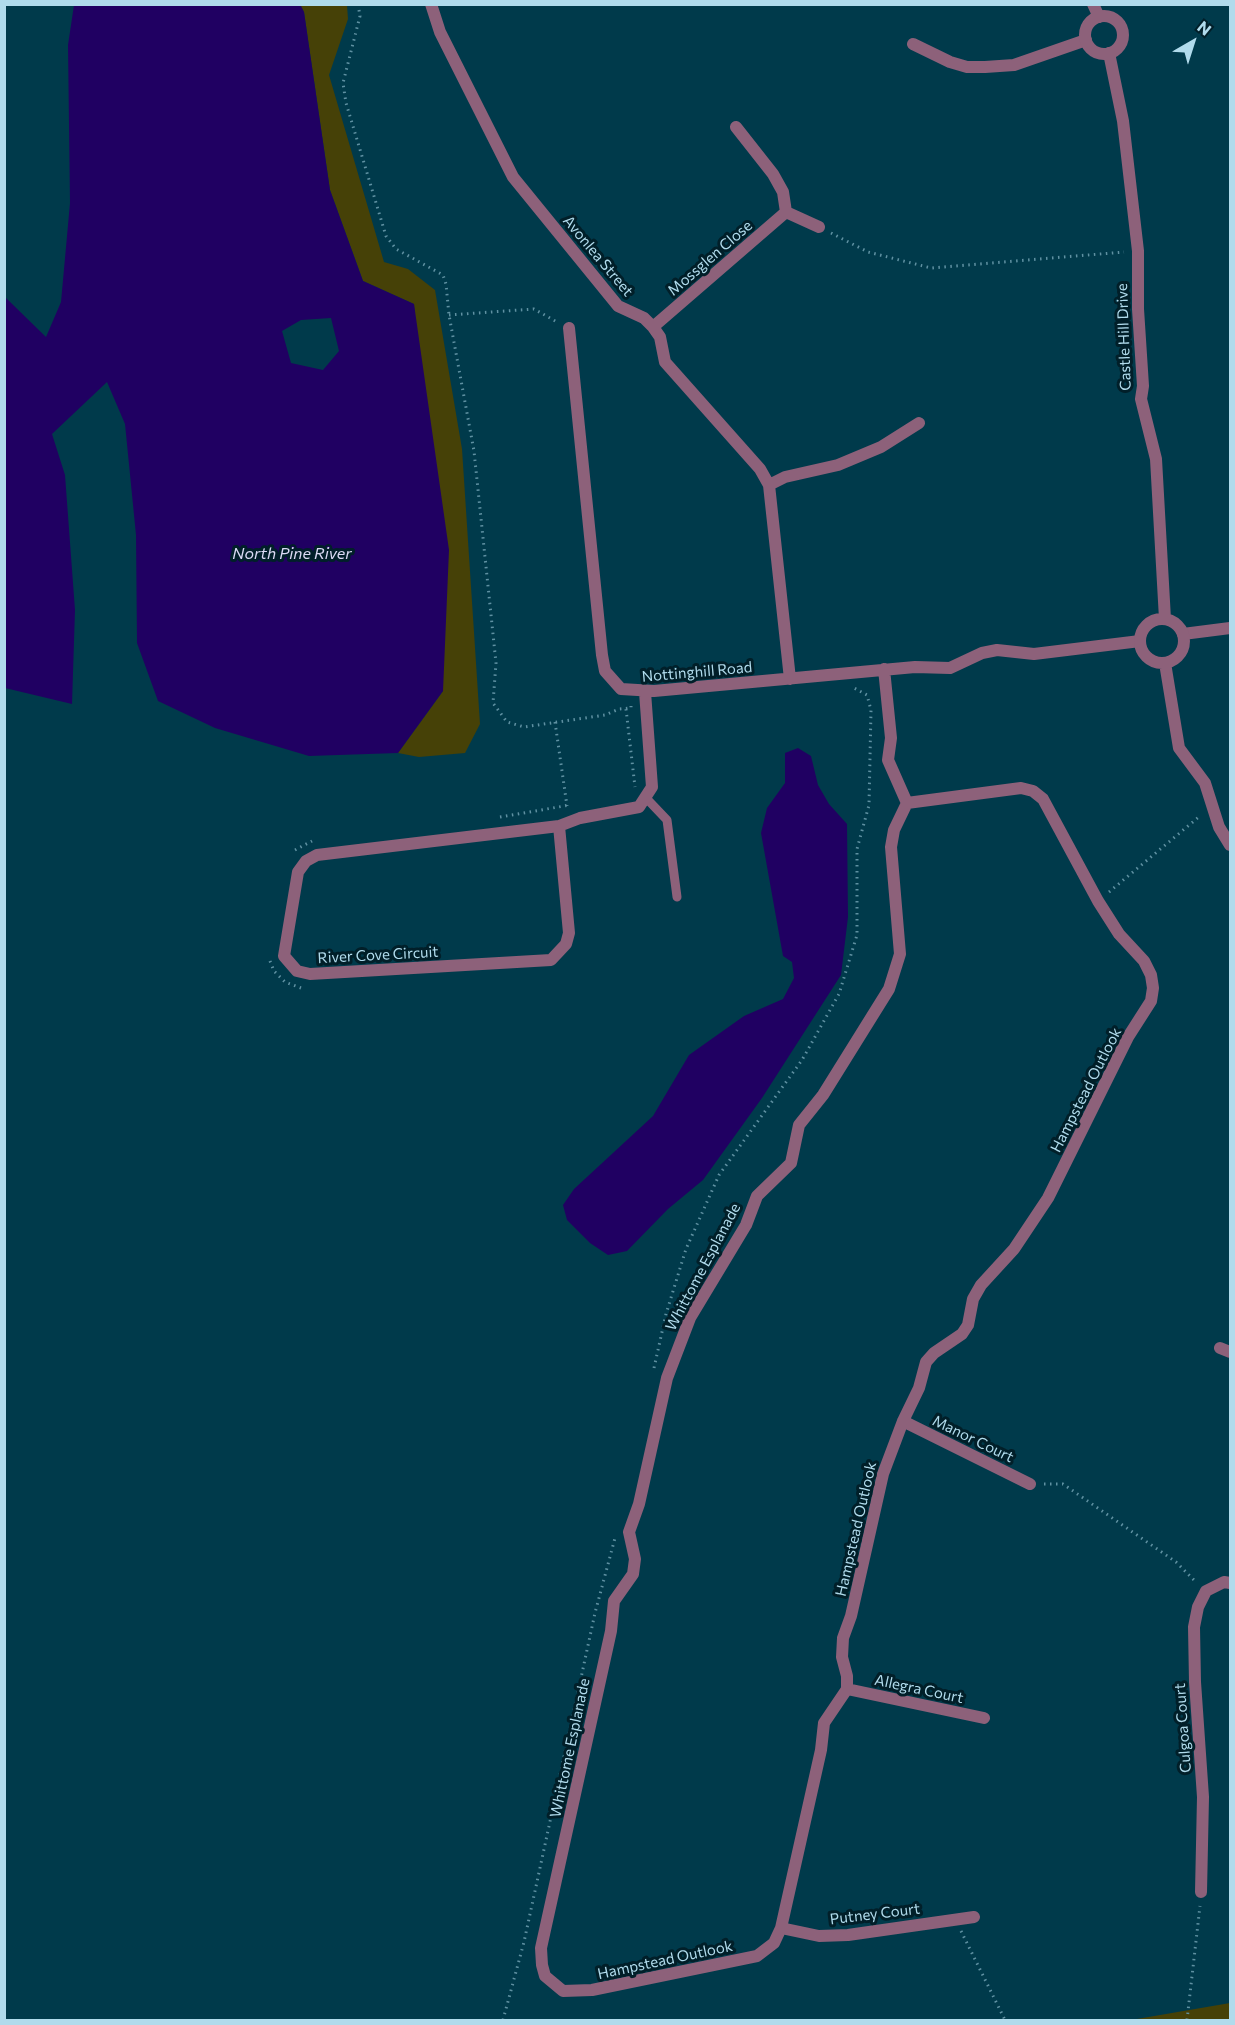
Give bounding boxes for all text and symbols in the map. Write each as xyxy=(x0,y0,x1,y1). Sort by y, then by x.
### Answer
north arrow xyxy=(1163,12,1223,72)
text: N xyxy=(1194,16,1215,39)
street label: Avonlea Street xyxy=(559,212,637,300)
street label: Mossglen Close xyxy=(664,217,756,299)
street label: Castle Hill Drive xyxy=(1113,283,1135,391)
water label: North Pine River xyxy=(232,544,352,564)
street label: Nottinghill Road xyxy=(641,658,753,686)
street label: River Cove Circuit xyxy=(317,943,439,967)
street label: Hampstead Outlook xyxy=(1047,1025,1125,1155)
street label: Whittome Esplanade xyxy=(662,1200,744,1334)
street label: Manor Court xyxy=(929,1412,1017,1466)
street label: Hampstead Outlook xyxy=(832,1460,880,1598)
street label: Allegra Court xyxy=(873,1671,965,1707)
street label: Whittome Esplanade xyxy=(546,1677,594,1819)
street label: Culgoa Court xyxy=(1171,1683,1195,1773)
street label: Putney Court xyxy=(829,1900,921,1928)
street label: Hampstead Outlook xyxy=(596,1937,734,1983)

